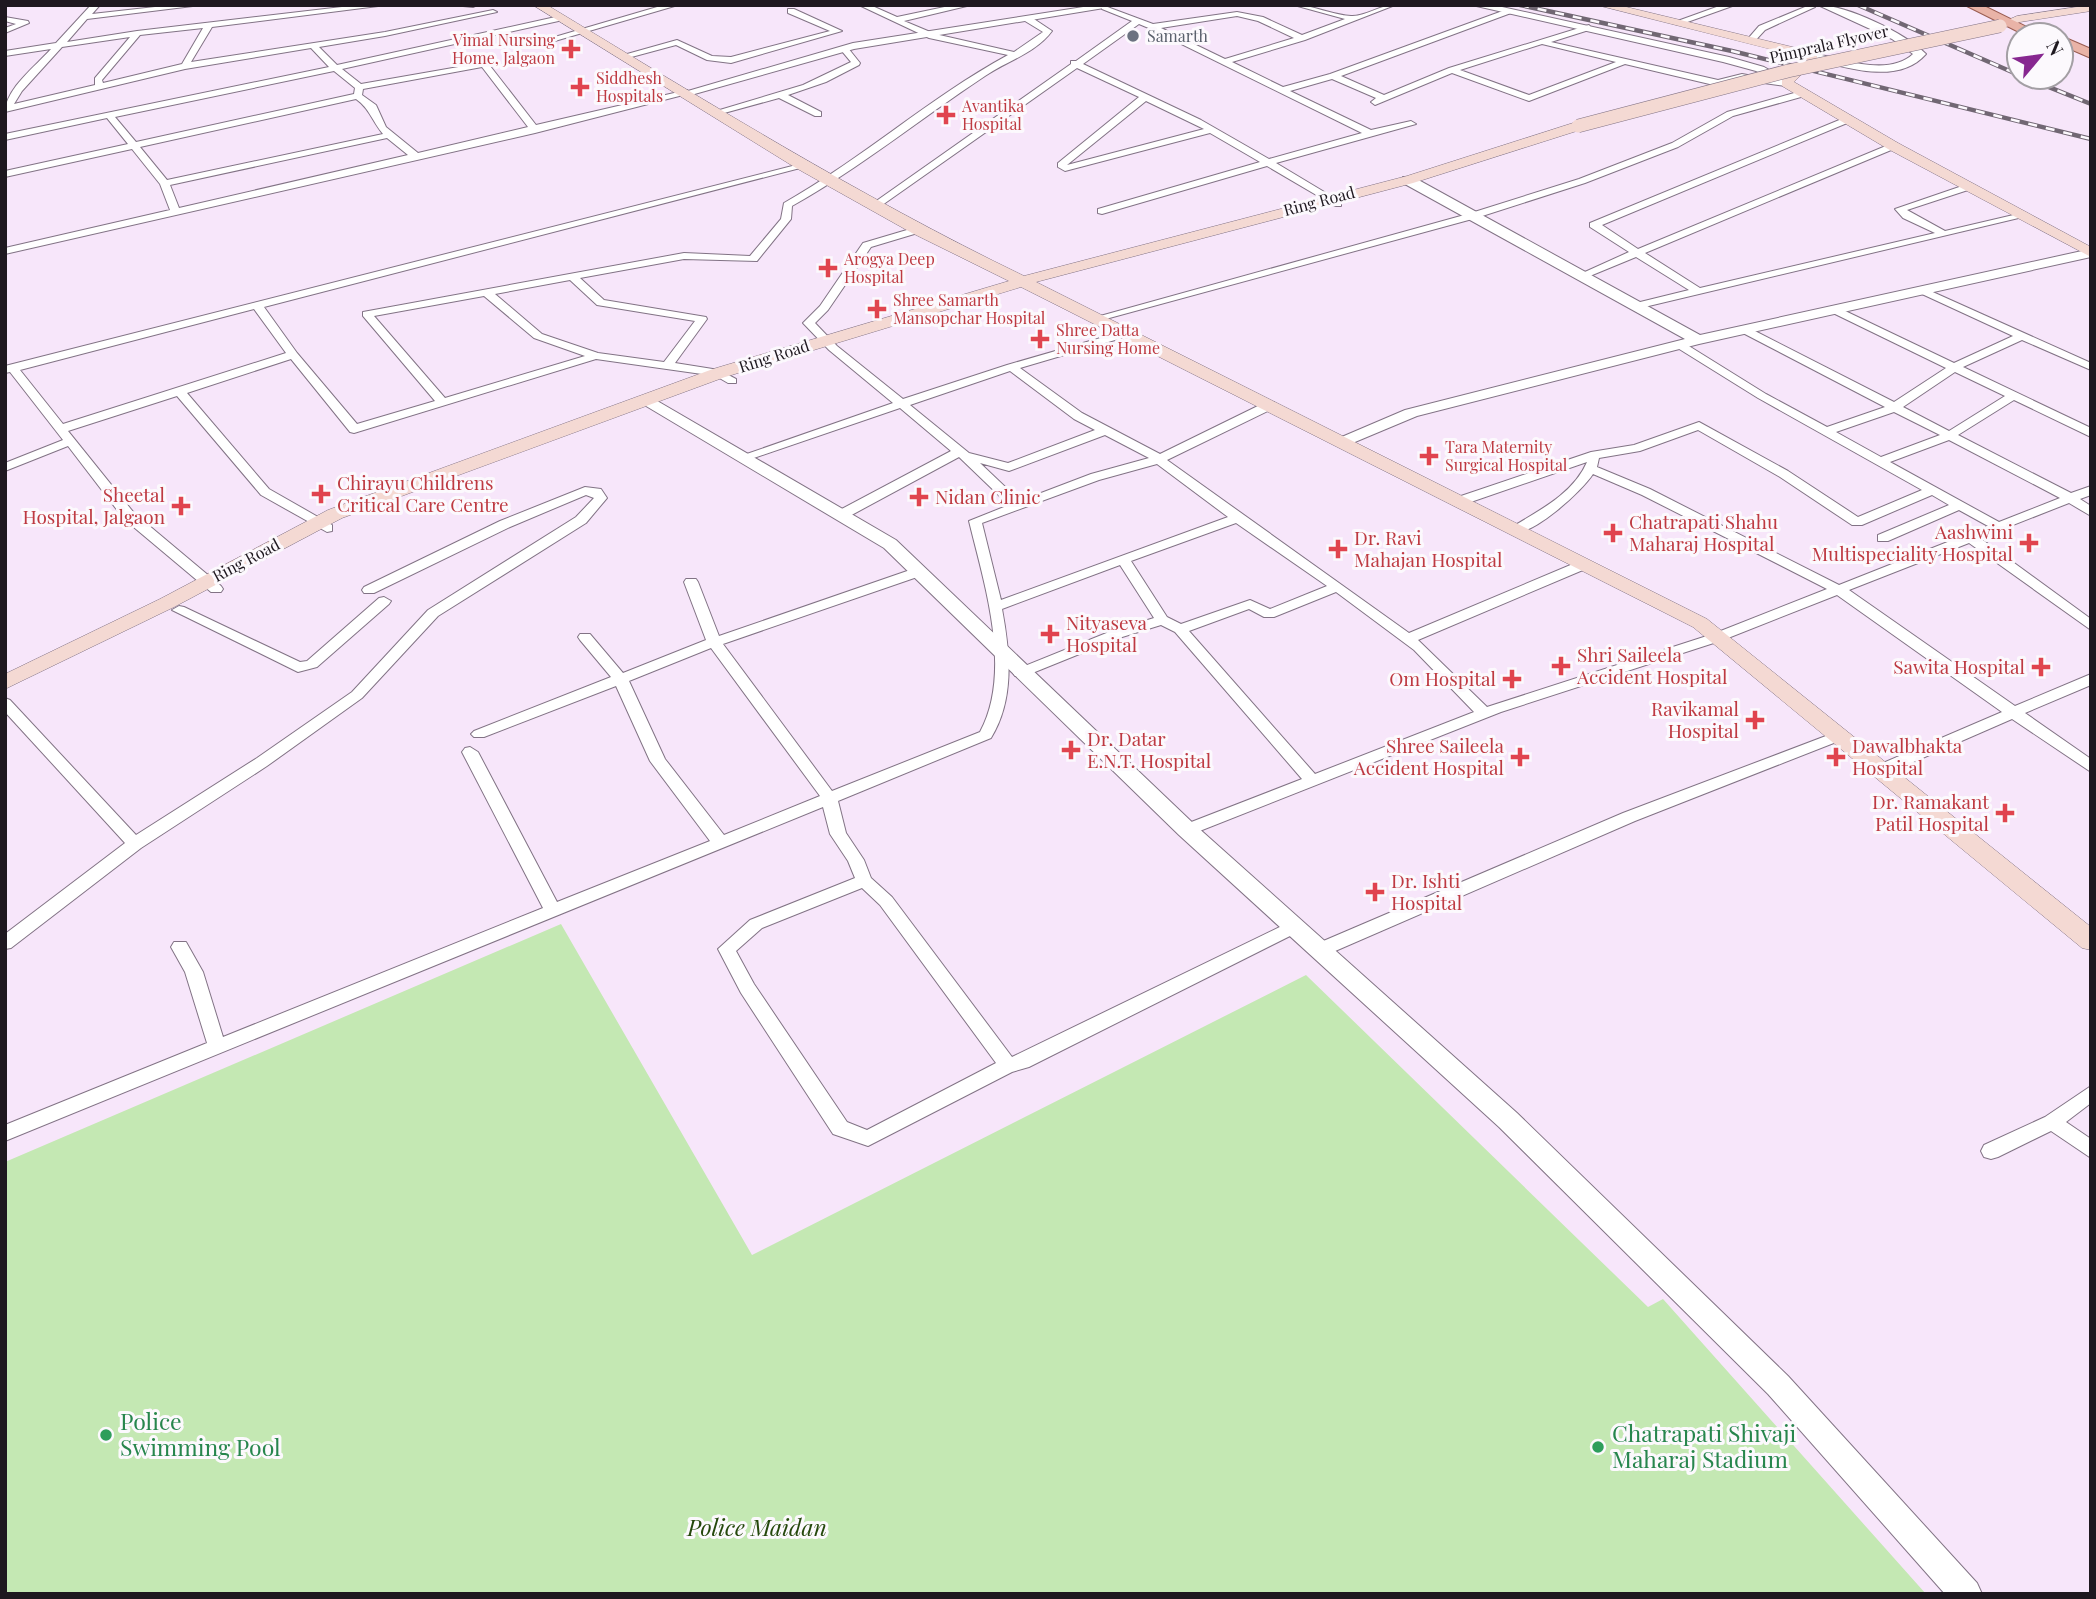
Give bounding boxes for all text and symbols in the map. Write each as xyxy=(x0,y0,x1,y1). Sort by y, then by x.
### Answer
street label: Pimprala Flyover xyxy=(1767,20,1891,67)
north arrow xyxy=(2005,21,2075,91)
place label: Samarth xyxy=(1147,25,1209,46)
marker: Samarth xyxy=(1125,28,1141,44)
place label: Vimal Nursing Home, Jalgaon xyxy=(452,29,556,68)
text: N xyxy=(2041,35,2071,60)
marker: Vimal Nursing Home, Jalgaon xyxy=(561,39,581,59)
place label: Siddhesh Hospitals xyxy=(596,67,663,106)
marker: Siddhesh Hospitals xyxy=(570,77,590,97)
place label: Avantika Hospital xyxy=(961,95,1024,134)
marker: Avantika Hospital xyxy=(936,105,956,125)
street label: Ring Road xyxy=(1281,181,1357,220)
place label: Arogya Deep Hospital xyxy=(843,248,935,287)
marker: Arogya Deep Hospital xyxy=(818,258,838,278)
place label: Shree Samarth Mansopchar Hospital xyxy=(893,289,1046,328)
marker: Shree Samarth Mansopchar Hospital xyxy=(867,299,887,319)
place label: Shree Datta Nursing Home xyxy=(1056,319,1160,358)
marker: Shree Datta Nursing Home xyxy=(1030,329,1050,349)
street label: Ring Road xyxy=(736,334,812,377)
place label: Tara Maternity Surgical Hospital xyxy=(1445,436,1568,475)
marker: Tara Maternity Surgical Hospital xyxy=(1419,446,1439,466)
place label: Chirayu Childrens Critical Care Centre xyxy=(337,469,509,517)
place label: Sheetal Hospital, Jalgaon xyxy=(22,481,166,529)
place label: Nidan Clinic xyxy=(935,483,1041,509)
marker: Chirayu Childrens Critical Care Centre xyxy=(311,484,331,504)
marker: Nidan Clinic xyxy=(909,487,929,507)
marker: Sheetal Hospital, Jalgaon xyxy=(171,496,191,516)
place label: Chatrapati Shahu Maharaj Hospital xyxy=(1629,508,1778,556)
place label: Aashwini Multispeciality Hospital xyxy=(1812,518,2014,566)
marker: Chatrapati Shahu Maharaj Hospital xyxy=(1603,523,1623,543)
place label: Dr. Ravi Mahajan Hospital xyxy=(1354,524,1503,572)
street label: Ring Road xyxy=(208,533,283,586)
marker: Aashwini Multispeciality Hospital xyxy=(2019,533,2039,553)
marker: Dr. Ravi Mahajan Hospital xyxy=(1328,539,1348,559)
place label: Nityaseva Hospital xyxy=(1066,609,1148,657)
marker: Nityaseva Hospital xyxy=(1040,624,1060,644)
place label: Shri Saileela Accident Hospital xyxy=(1576,641,1728,689)
place label: Sawita Hospital xyxy=(1893,653,2026,679)
marker: Shri Saileela Accident Hospital xyxy=(1551,656,1571,676)
marker: Sawita Hospital xyxy=(2031,657,2051,677)
place label: Om Hospital xyxy=(1389,665,1497,691)
marker: Om Hospital xyxy=(1502,669,1522,689)
place label: Ravikamal Hospital xyxy=(1651,695,1740,743)
marker: Ravikamal Hospital xyxy=(1745,710,1765,730)
place label: Dr. Datar E.N.T. Hospital xyxy=(1087,725,1212,773)
place label: Shree Saileela Accident Hospital xyxy=(1353,732,1505,780)
place label: Dawalbhakta Hospital xyxy=(1852,732,1963,780)
marker: Dr. Datar E.N.T. Hospital xyxy=(1061,740,1081,760)
marker: Shree Saileela Accident Hospital xyxy=(1510,747,1530,767)
marker: Dawalbhakta Hospital xyxy=(1826,747,1846,767)
place label: Dr. Ramakant Patil Hospital xyxy=(1872,788,1990,836)
marker: Dr. Ramakant Patil Hospital xyxy=(1995,803,2015,823)
place label: Dr. Ishti Hospital xyxy=(1391,867,1463,915)
marker: Dr. Ishti Hospital xyxy=(1365,882,1385,902)
place label: Police Swimming Pool xyxy=(120,1405,281,1462)
place label: Chatrapati Shivaji Maharaj Stadium xyxy=(1612,1417,1796,1474)
marker: Police Swimming Pool xyxy=(98,1427,114,1443)
marker: Chatrapati Shivaji Maharaj Stadium xyxy=(1590,1439,1606,1455)
park label: Police Maidan xyxy=(686,1511,827,1542)

